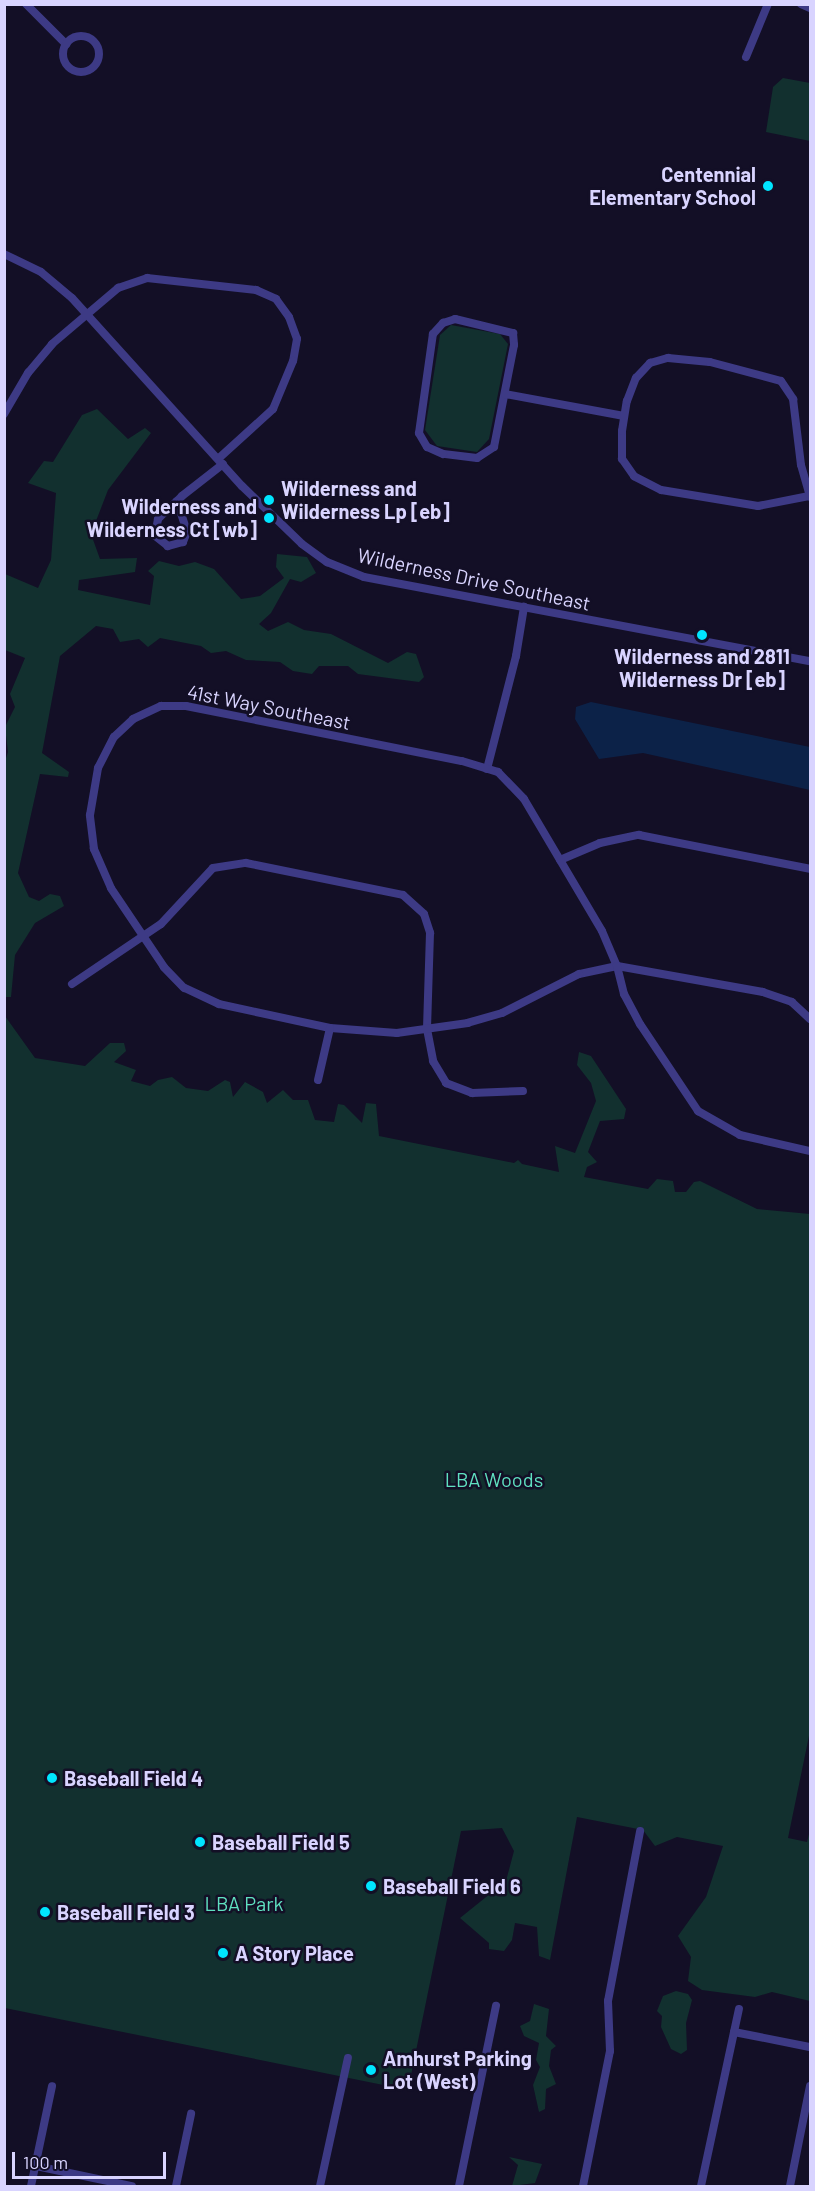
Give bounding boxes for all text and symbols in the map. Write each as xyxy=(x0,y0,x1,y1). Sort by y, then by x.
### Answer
place label: Centennial Elementary School xyxy=(589,162,756,209)
marker: Centennial Elementary School xyxy=(761,179,775,193)
place label: Wilderness and Wilderness Lp [eb] xyxy=(281,476,450,523)
marker: Wilderness and Wilderness Lp [eb] xyxy=(262,493,276,507)
place label: Wilderness and Wilderness Ct [wb] xyxy=(87,494,257,541)
marker: Wilderness and Wilderness Ct [wb] xyxy=(262,511,276,525)
street label: Wilderness Drive Southeast xyxy=(355,543,593,615)
marker: Wilderness and 2811 Wilderness Dr [eb] xyxy=(695,628,709,642)
place label: Wilderness and 2811 Wilderness Dr [eb] xyxy=(614,644,790,691)
street label: 41st Way Southeast xyxy=(185,679,353,735)
park label: LBA Woods xyxy=(445,1467,543,1491)
place label: Baseball Field 4 xyxy=(64,1766,203,1790)
marker: Baseball Field 4 xyxy=(45,1771,59,1785)
place label: Baseball Field 5 xyxy=(212,1830,350,1854)
marker: Baseball Field 5 xyxy=(193,1835,207,1849)
place label: Baseball Field 6 xyxy=(383,1874,521,1898)
marker: Baseball Field 6 xyxy=(364,1879,378,1893)
park label: LBA Park xyxy=(205,1891,283,1915)
place label: Baseball Field 3 xyxy=(57,1900,195,1924)
marker: Baseball Field 3 xyxy=(38,1905,52,1919)
place label: A Story Place xyxy=(235,1941,354,1965)
marker: A Story Place xyxy=(216,1946,230,1960)
place label: Amhurst Parking Lot (West) xyxy=(383,2046,532,2093)
marker: Amhurst Parking Lot (West) xyxy=(364,2063,378,2077)
scale bar xyxy=(15,2140,170,2178)
text: 100 m xyxy=(23,2151,68,2173)

